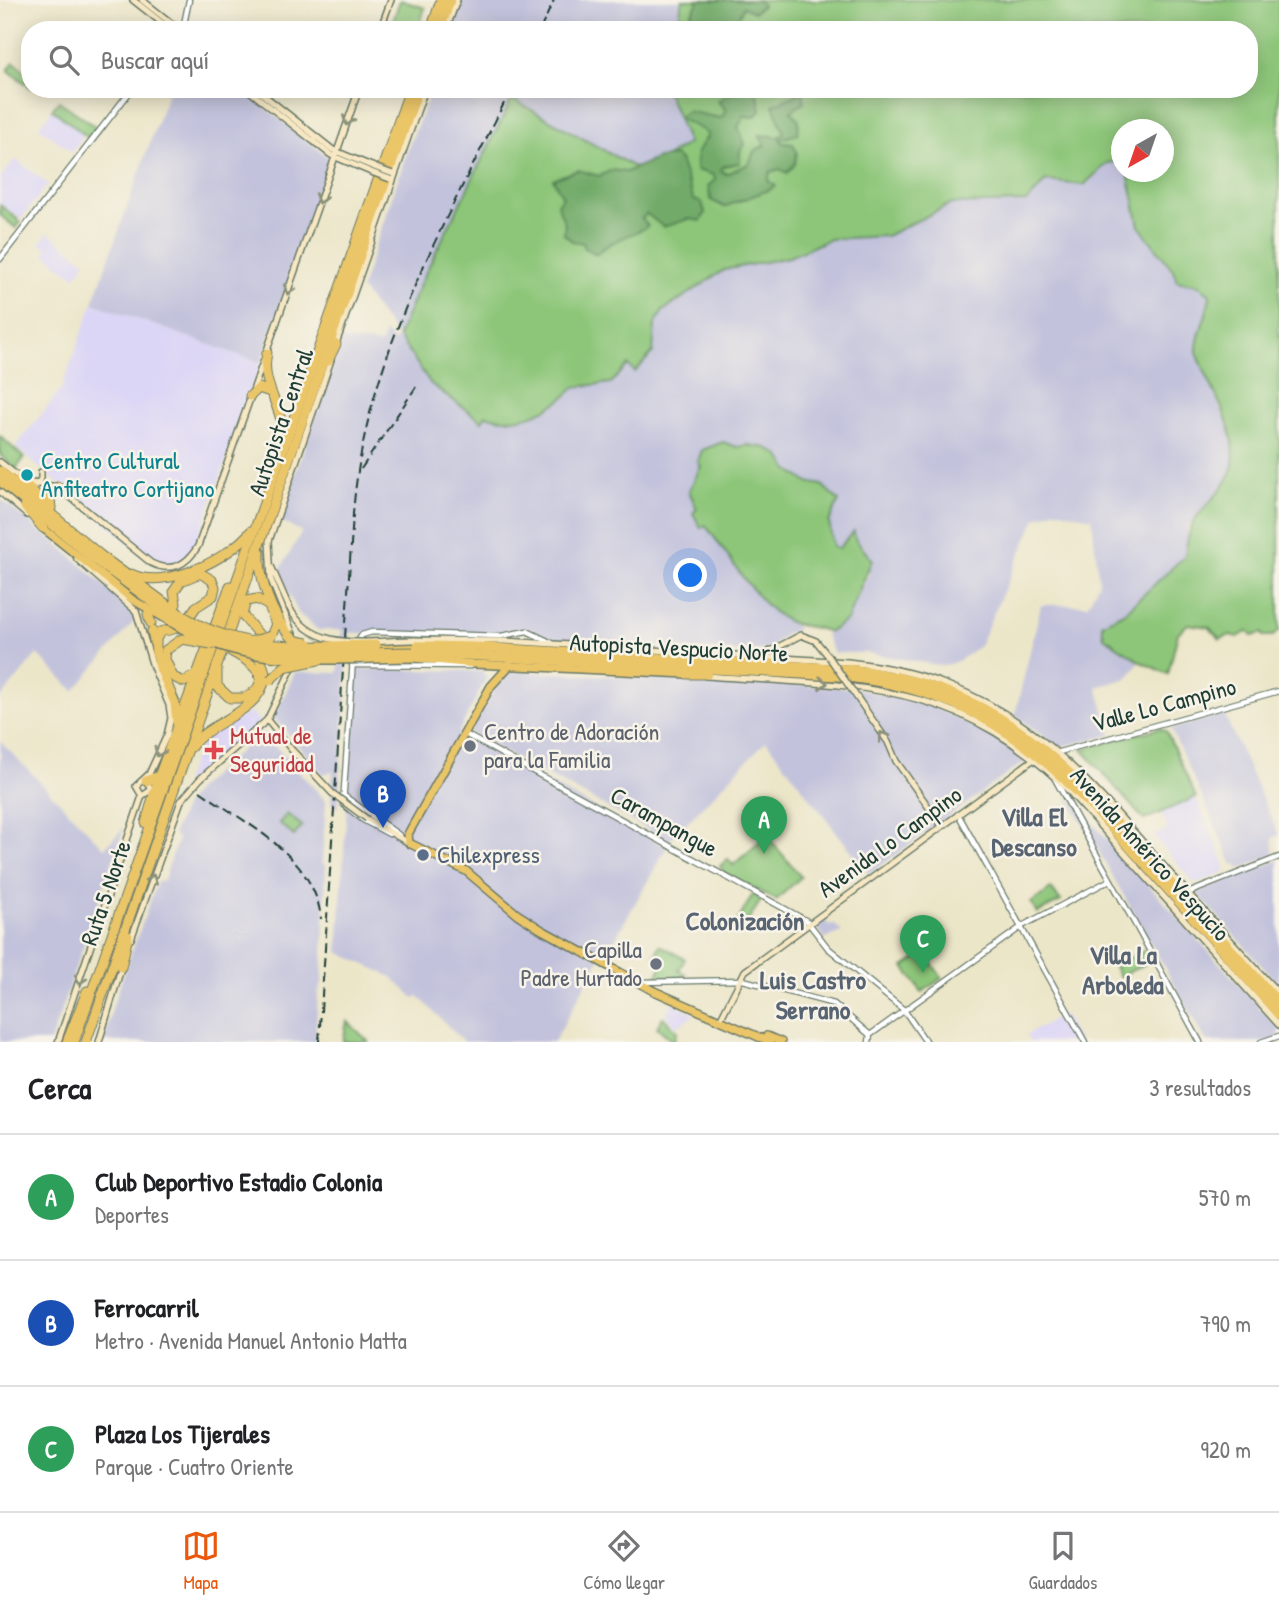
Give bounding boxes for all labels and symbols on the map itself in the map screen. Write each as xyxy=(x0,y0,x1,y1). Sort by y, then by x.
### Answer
one-way arrow xyxy=(342,114,356,126)
north arrow xyxy=(1111,119,1174,182)
one-way arrow xyxy=(314,193,328,205)
one-way arrow xyxy=(283,284,297,296)
street label: Autopista Central xyxy=(240,343,320,500)
place label: Centro Cultural Anfiteatro Cortijano xyxy=(41,444,215,504)
marker: Centro Cultural Anfiteatro Cortijano xyxy=(19,467,35,483)
your location xyxy=(673,558,707,592)
street label: Autopista Vespucio Norte xyxy=(569,625,790,669)
street label: Valle Lo Campino xyxy=(1088,669,1239,739)
one-way arrow xyxy=(818,675,829,690)
place label: Centro de Adoración para la Familia xyxy=(484,715,659,775)
place label: Mutual de Seguridad xyxy=(230,719,314,779)
one-way arrow xyxy=(878,730,891,743)
marker: Centro de Adoración para la Familia xyxy=(462,738,478,754)
marker: Mutual de Seguridad xyxy=(204,740,224,760)
one-way arrow xyxy=(153,745,167,757)
street label: Avenida Américo Vespucio xyxy=(1064,759,1238,948)
pin: B xyxy=(360,770,406,828)
street label: Avenida Lo Campino xyxy=(811,778,968,904)
street label: Carampangue xyxy=(605,779,724,864)
pin: A xyxy=(741,796,787,854)
district label: Villa El Descanso xyxy=(991,799,1077,864)
street label: Ruta 5 Norte xyxy=(72,836,138,949)
place label: Chilexpress xyxy=(437,838,540,870)
marker: Chilexpress xyxy=(415,847,431,863)
one-way arrow xyxy=(144,874,158,886)
district label: Colonización xyxy=(685,903,805,938)
pin: C xyxy=(900,915,946,973)
place label: Capilla Padre Hurtado xyxy=(521,933,642,993)
district label: Villa La Arboleda xyxy=(1082,937,1165,1002)
marker: Capilla Padre Hurtado xyxy=(648,956,664,972)
district label: Luis Castro Serrano xyxy=(760,962,866,1027)
one-way arrow xyxy=(74,973,88,985)

